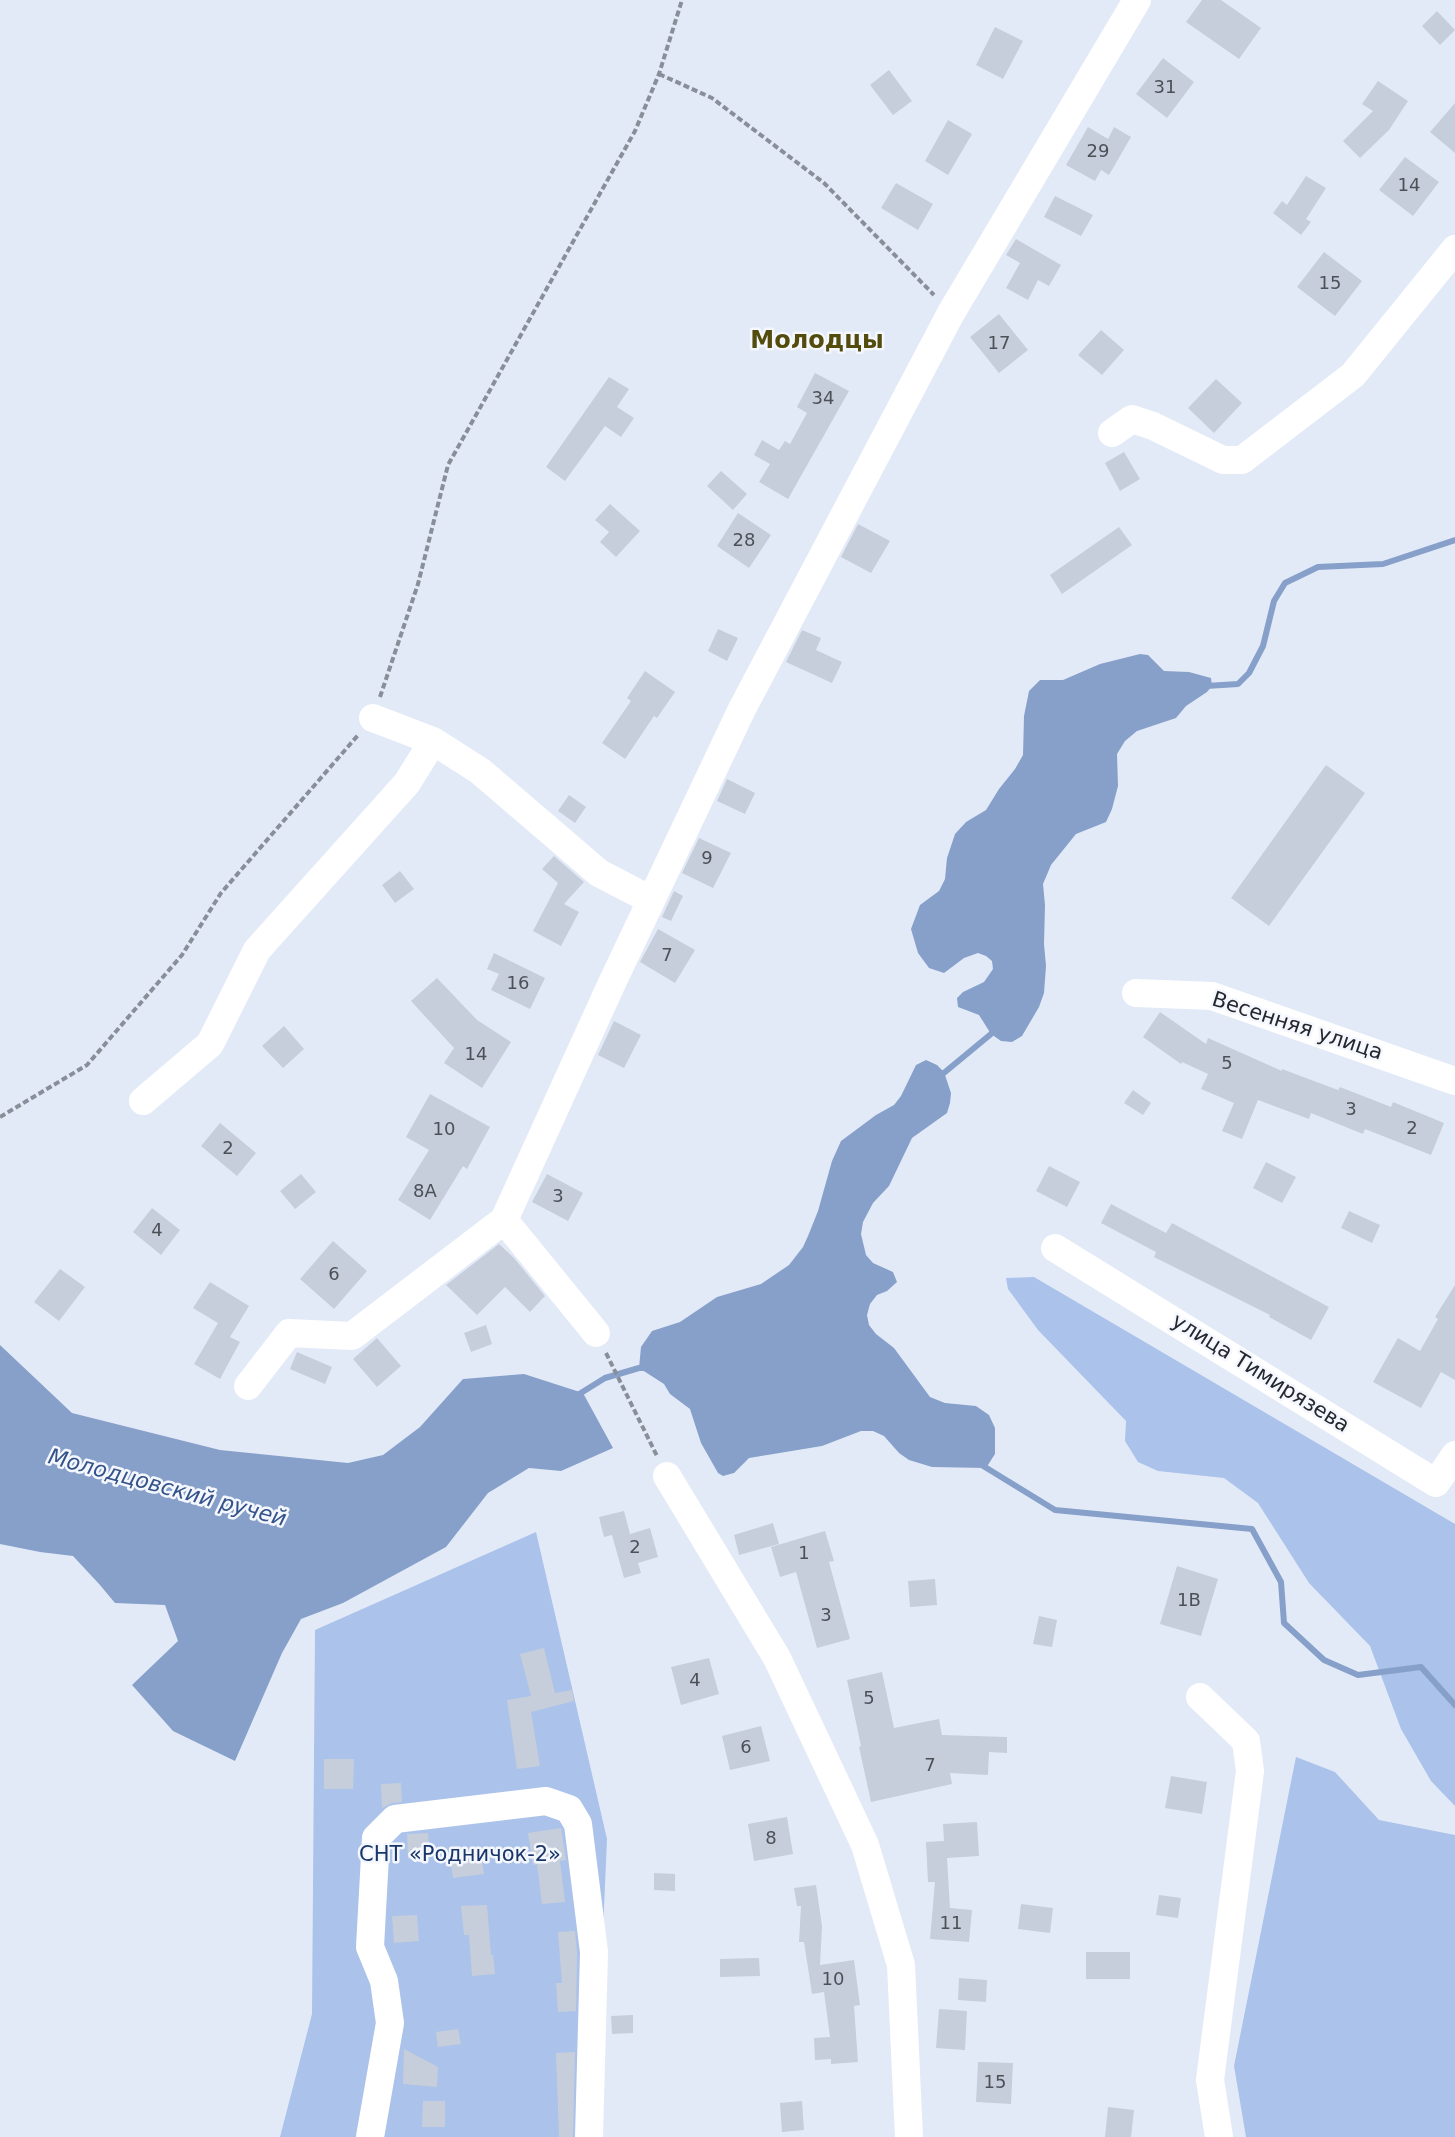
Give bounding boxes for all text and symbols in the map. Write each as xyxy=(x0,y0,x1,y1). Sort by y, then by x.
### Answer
house number: 31 xyxy=(1154,77,1176,99)
house number: 29 xyxy=(1087,141,1109,163)
house number: 14 xyxy=(1398,175,1420,197)
house number: 15 xyxy=(1319,273,1341,295)
district label: Молодцы xyxy=(750,328,884,356)
house number: 17 xyxy=(988,333,1010,355)
house number: 34 xyxy=(812,388,834,410)
house number: 28 xyxy=(733,530,755,552)
house number: 9 xyxy=(701,848,713,870)
house number: 7 xyxy=(661,945,673,967)
house number: 16 xyxy=(507,973,529,995)
street label: Весенняя улица xyxy=(1209,988,1385,1066)
house number: 14 xyxy=(465,1044,487,1066)
house number: 5 xyxy=(1221,1053,1233,1075)
house number: 3 xyxy=(1345,1099,1357,1121)
house number: 2 xyxy=(1406,1118,1418,1140)
house number: 10 xyxy=(433,1119,455,1141)
house number: 2 xyxy=(222,1138,234,1160)
house number: 8А xyxy=(413,1181,437,1203)
house number: 3 xyxy=(552,1186,564,1208)
house number: 4 xyxy=(151,1220,163,1242)
house number: 6 xyxy=(328,1264,340,1286)
street label: улица Тимирязева xyxy=(1167,1309,1353,1439)
water label: Молодцовский ручей xyxy=(45,1444,289,1534)
house number: 2 xyxy=(629,1537,641,1559)
house number: 1 xyxy=(798,1543,810,1565)
house number: 1В xyxy=(1177,1590,1201,1612)
house number: 3 xyxy=(820,1605,832,1627)
house number: 4 xyxy=(689,1670,701,1692)
house number: 5 xyxy=(863,1688,875,1710)
house number: 6 xyxy=(740,1737,752,1759)
house number: 7 xyxy=(924,1755,936,1777)
house number: 8 xyxy=(765,1828,777,1850)
park label: СНТ «Родничок-2» xyxy=(359,1843,561,1869)
house number: 11 xyxy=(940,1913,962,1935)
house number: 10 xyxy=(822,1969,844,1991)
house number: 15 xyxy=(984,2072,1006,2094)

